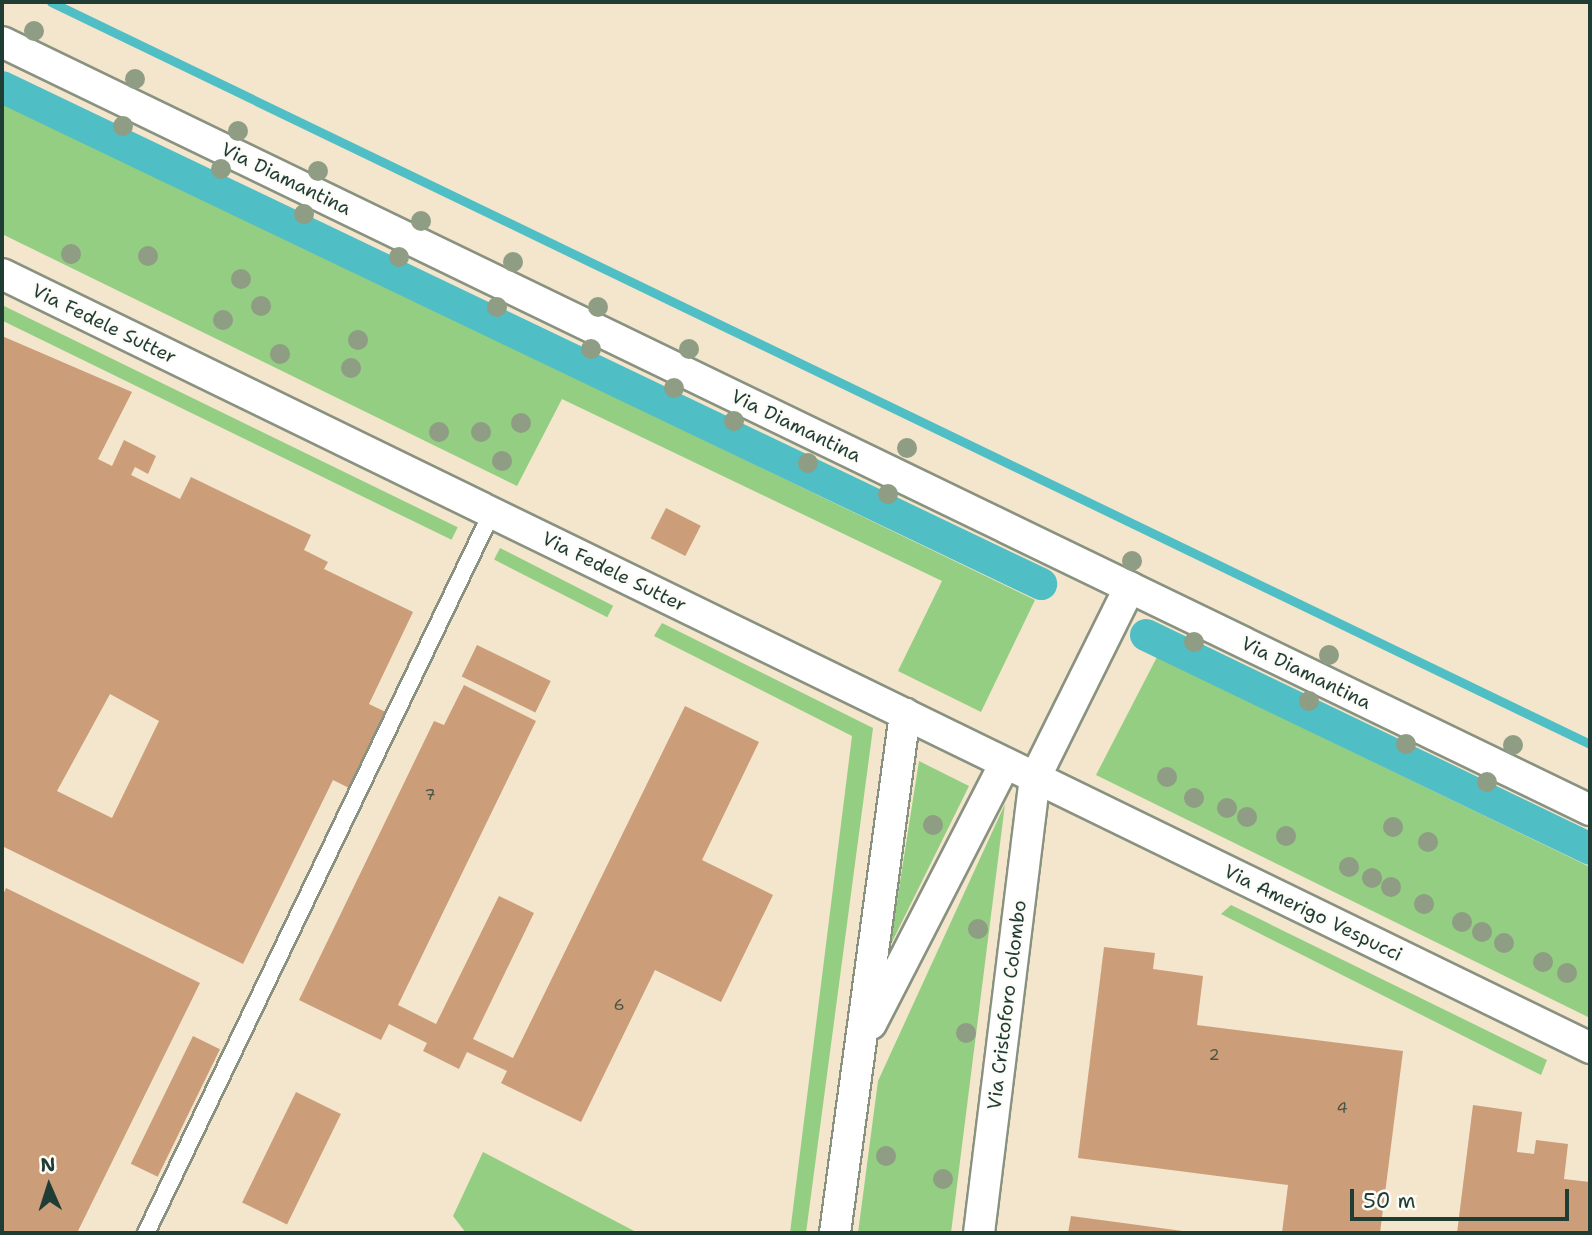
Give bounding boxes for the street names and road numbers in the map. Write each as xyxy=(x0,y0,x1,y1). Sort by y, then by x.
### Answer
street label: Via Diamantina xyxy=(217,138,355,220)
street label: Via Fedele Sutter xyxy=(28,279,180,369)
street label: Via Diamantina xyxy=(727,385,865,467)
street label: Via Fedele Sutter xyxy=(538,527,690,617)
street label: Via Diamantina xyxy=(1237,632,1375,714)
street label: Via Amerigo Vespucci xyxy=(1220,860,1406,966)
street label: Via Cristoforo Colombo xyxy=(983,899,1031,1111)

